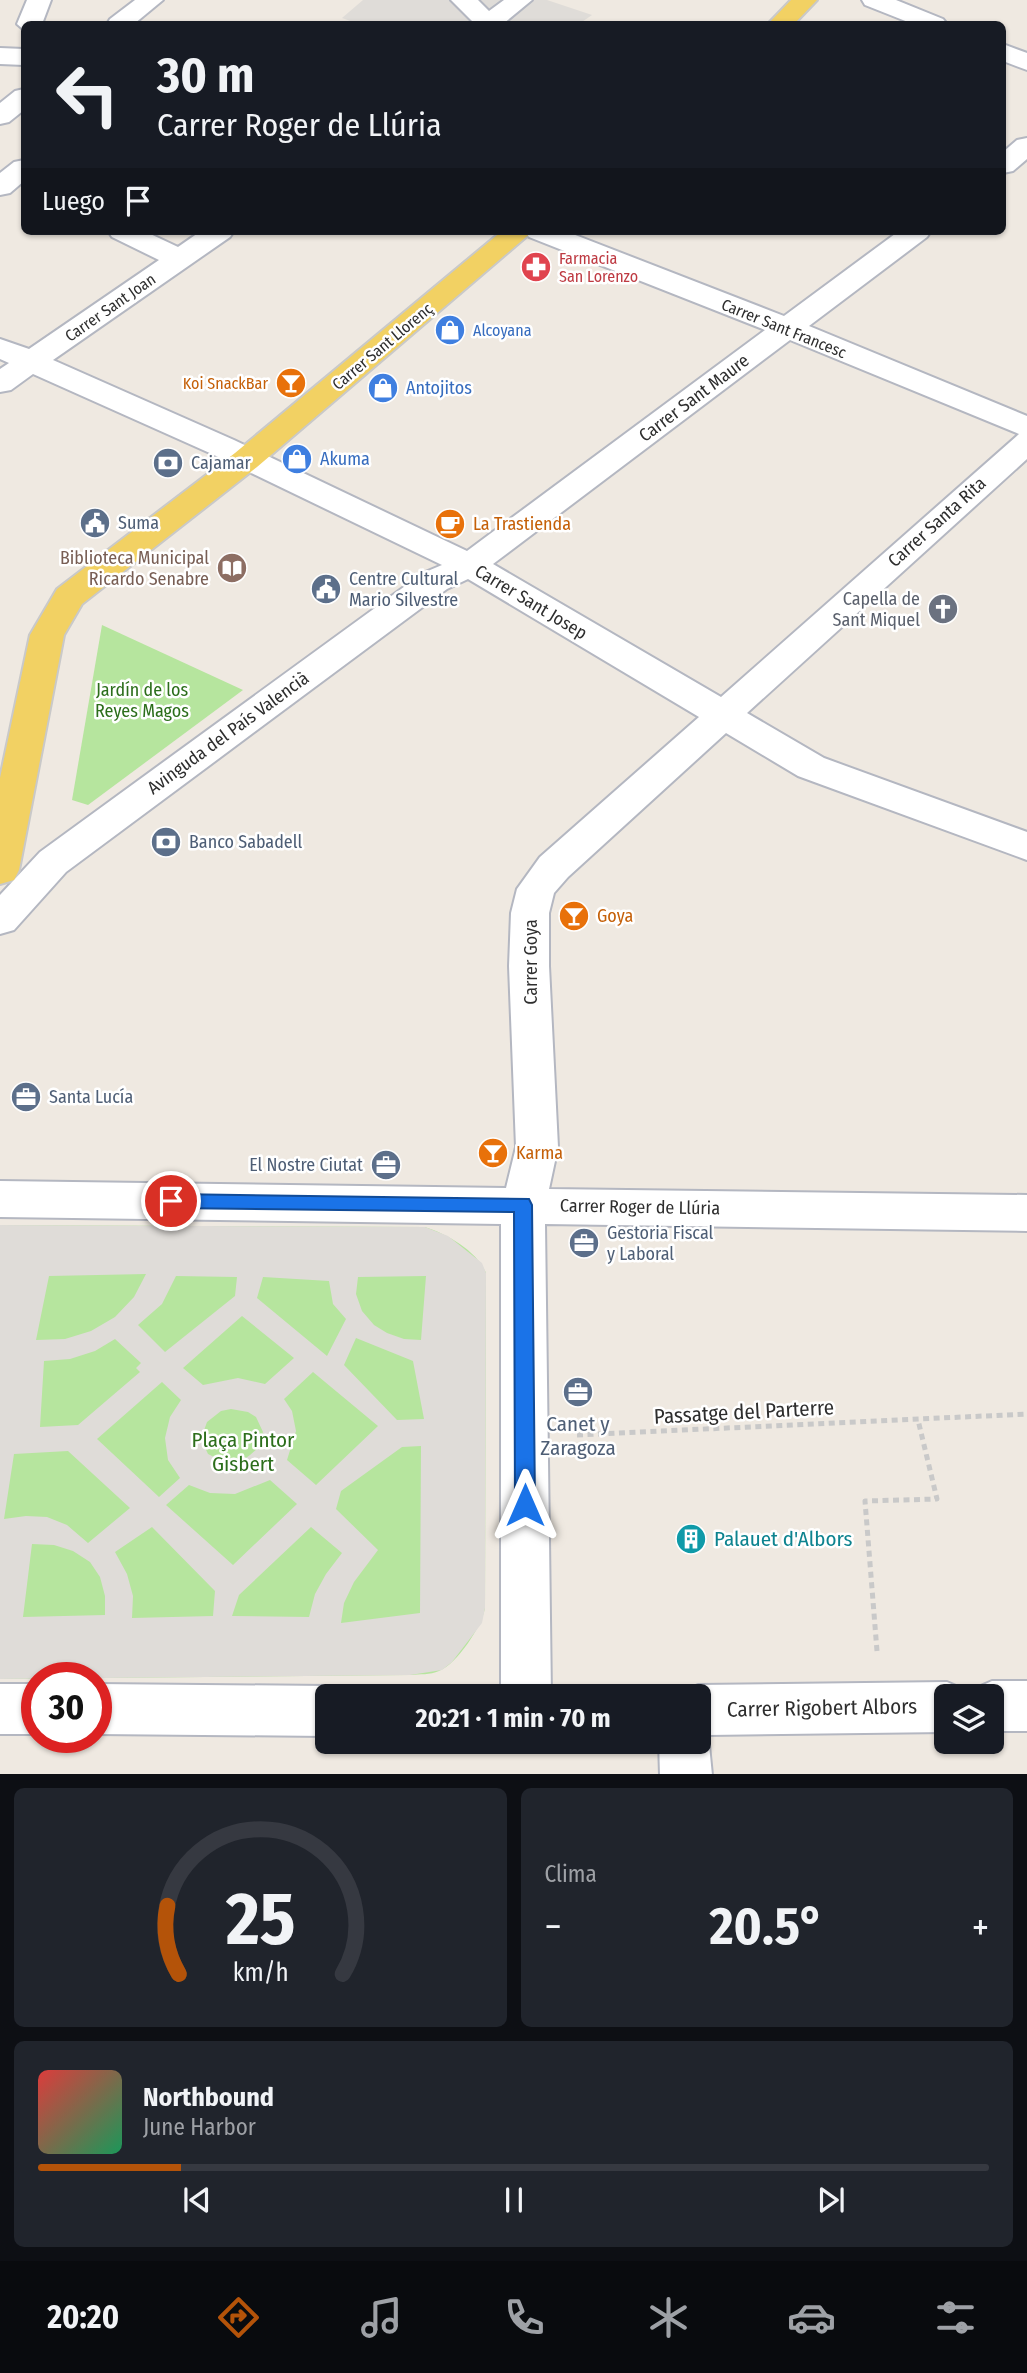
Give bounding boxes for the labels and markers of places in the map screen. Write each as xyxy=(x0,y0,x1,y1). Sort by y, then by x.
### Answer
place label: Farmacia San Lorenzo xyxy=(559,249,638,286)
pharmacy icon: Farmacia San Lorenzo xyxy=(519,250,553,284)
shop icon: Alcoyana xyxy=(433,313,467,347)
place label: Alcoyana xyxy=(473,321,532,340)
bar icon: Koi SnackBar xyxy=(274,366,308,400)
shop icon: Antojitos xyxy=(366,371,400,405)
place label: Koi SnackBar xyxy=(183,374,268,393)
place label: Antojitos xyxy=(406,377,472,399)
shop icon: Akuma xyxy=(280,442,314,476)
bank icon: Cajamar xyxy=(151,446,185,480)
place label: Akuma xyxy=(320,448,370,470)
place label: Cajamar xyxy=(191,452,252,474)
public building icon: Suma xyxy=(78,506,112,540)
cafe icon: La Trastienda xyxy=(433,507,467,541)
place label: Suma xyxy=(118,512,159,534)
place label: La Trastienda xyxy=(473,513,571,535)
place label: Biblioteca Municipal Ricardo Senabre xyxy=(60,547,209,590)
library icon: Biblioteca Municipal Ricardo Senabre xyxy=(215,551,249,585)
place label: Centre Cultural Mario Silvestre xyxy=(349,568,459,611)
public building icon: Centre Cultural Mario Silvestre xyxy=(309,572,343,606)
place label: Capella de Sant Miquel xyxy=(833,588,920,631)
church icon: Capella de Sant Miquel xyxy=(926,592,960,626)
bank icon: Banco Sabadell xyxy=(149,825,183,859)
place label: Banco Sabadell xyxy=(189,831,302,853)
bar icon: Goya xyxy=(557,899,591,933)
place label: Goya xyxy=(597,905,633,927)
office icon: Santa Lucía xyxy=(9,1080,43,1114)
place label: Santa Lucía xyxy=(49,1086,133,1108)
bar icon: Karma xyxy=(476,1136,510,1170)
place label: Karma xyxy=(516,1142,563,1164)
office icon: El Nostre Ciutat xyxy=(369,1148,403,1182)
place label: El Nostre Ciutat xyxy=(249,1154,363,1176)
pin xyxy=(141,1171,201,1231)
place label: Gestoria Fiscal y Laboral xyxy=(607,1222,714,1265)
office icon: Gestoria Fiscal y Laboral xyxy=(567,1226,601,1260)
office icon: Canet y Zaragoza xyxy=(561,1375,595,1409)
place label: Canet y Zaragoza xyxy=(540,1411,616,1461)
building icon: Palauet d'Albors xyxy=(674,1522,708,1556)
place label: Palauet d'Albors xyxy=(714,1526,853,1552)

